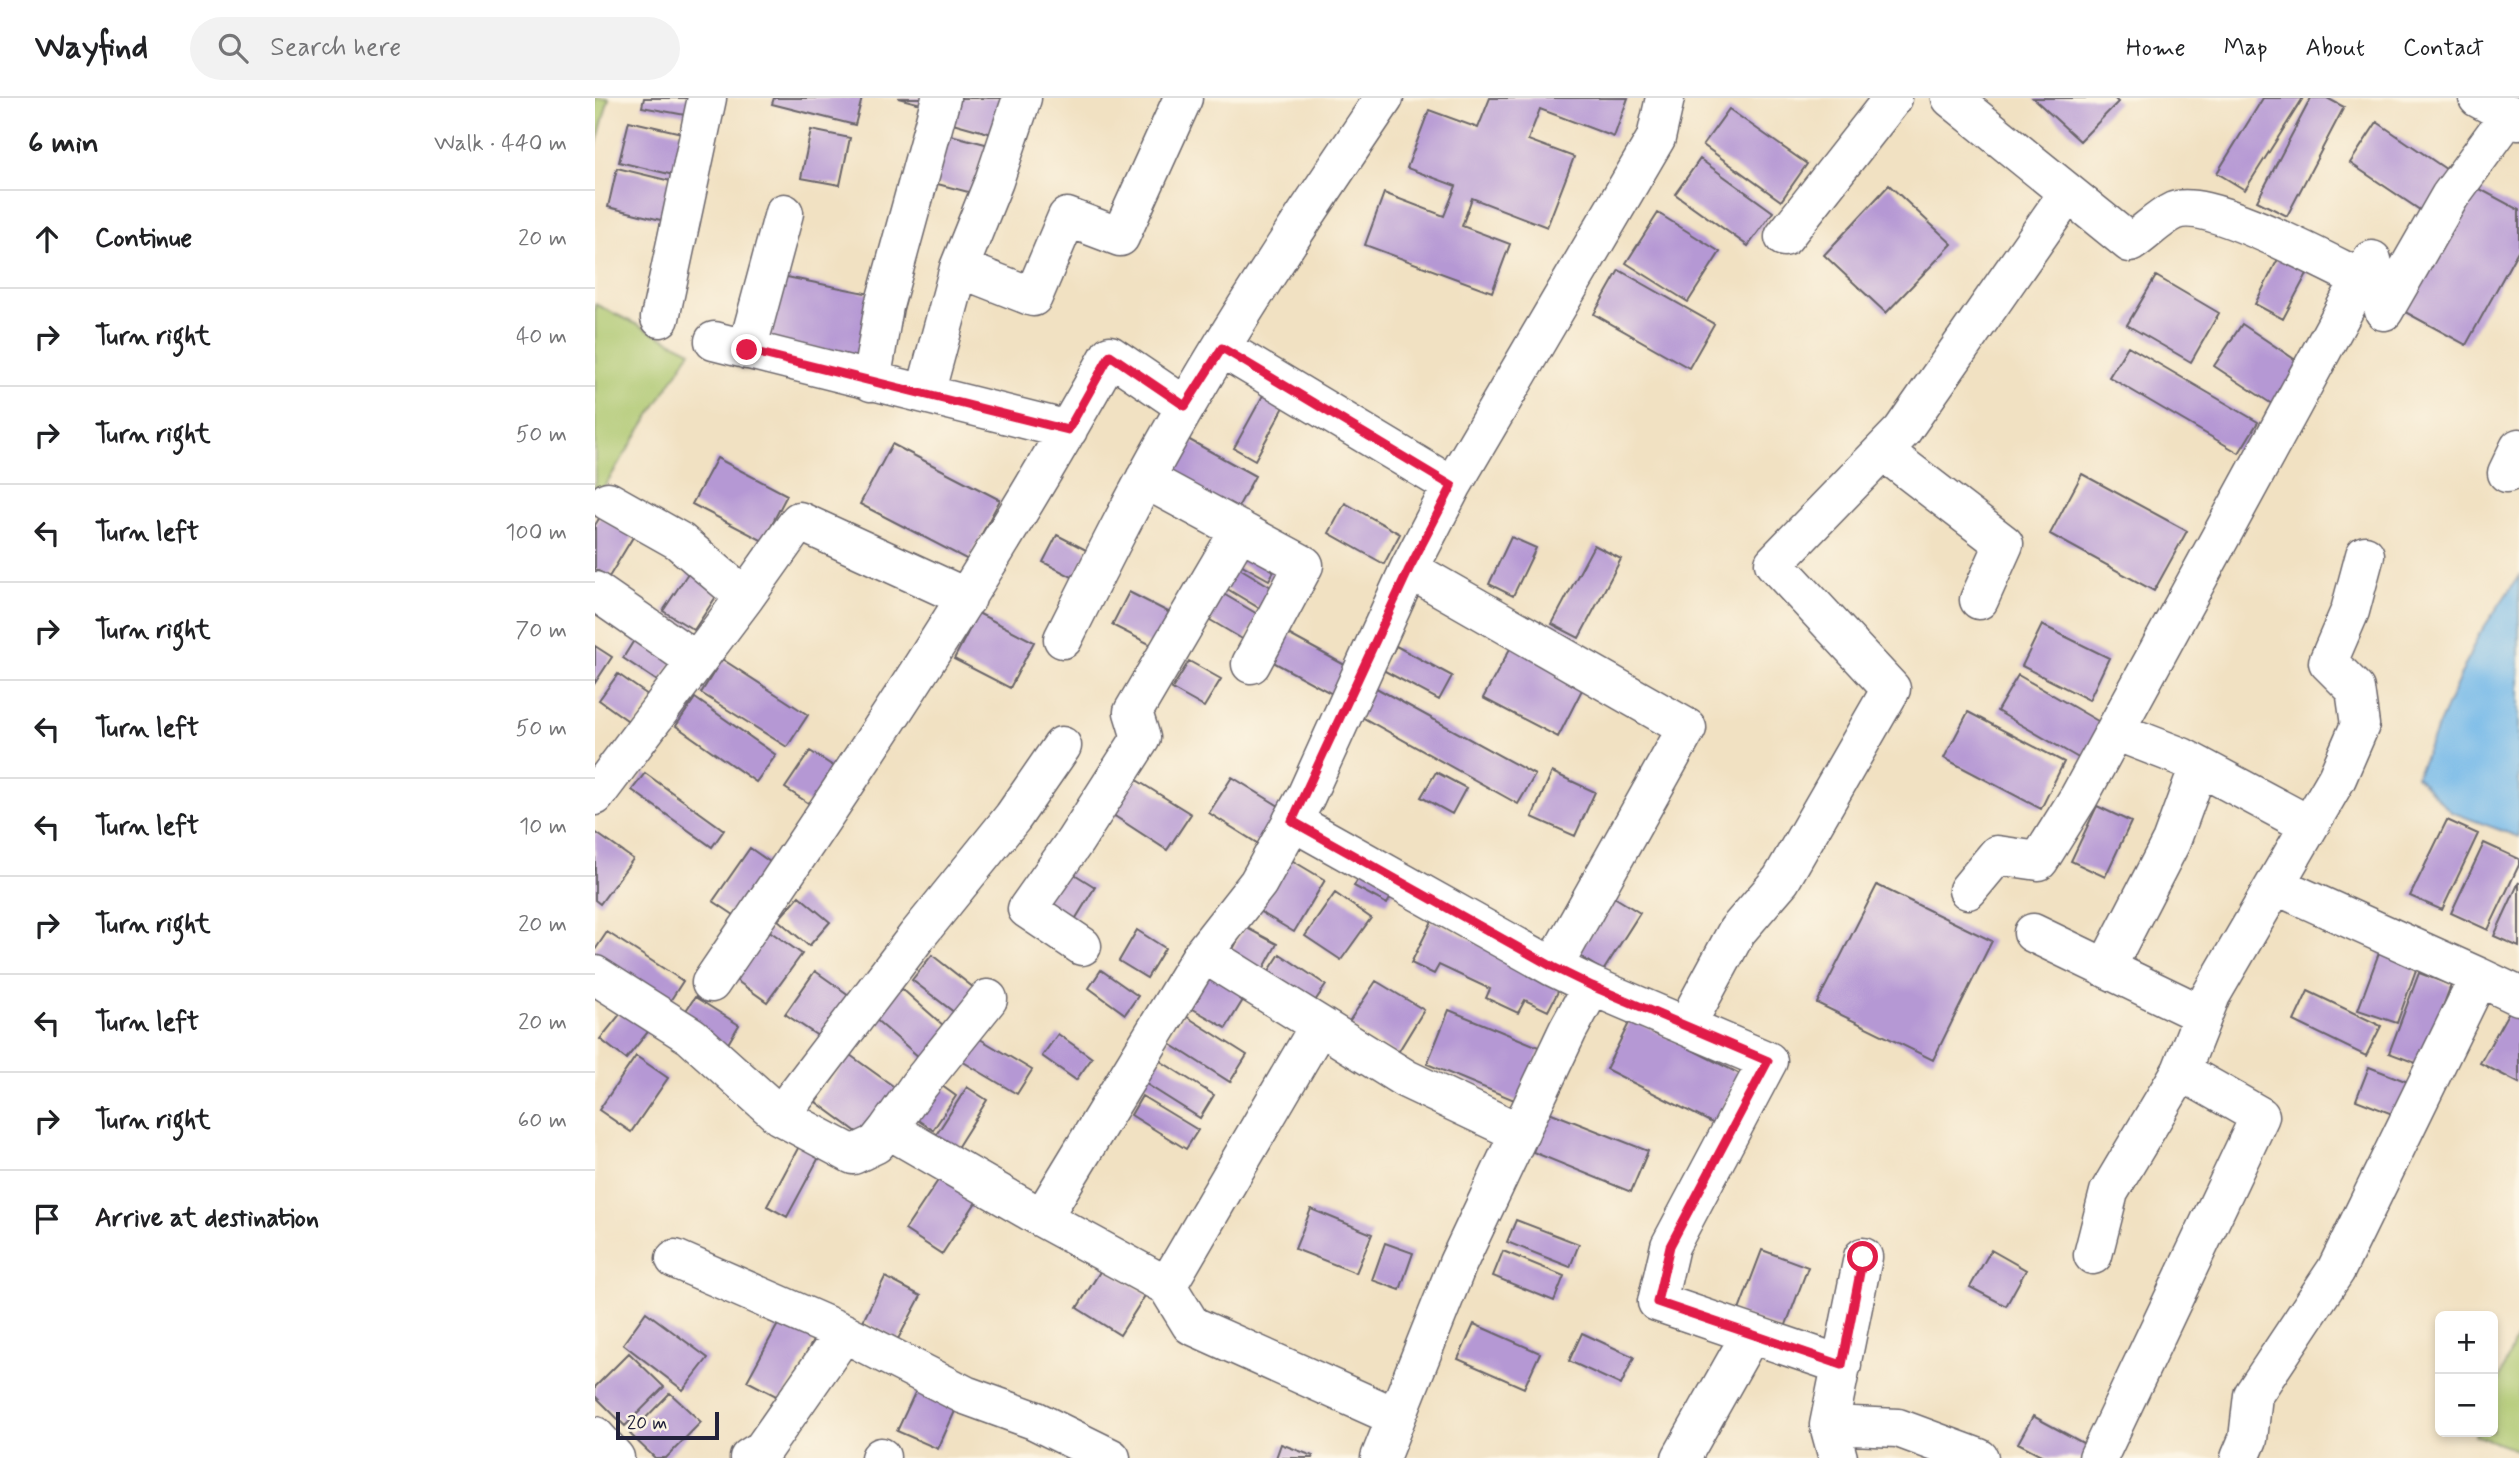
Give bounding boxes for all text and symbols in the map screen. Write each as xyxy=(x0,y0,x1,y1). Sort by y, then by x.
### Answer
search box xyxy=(190,17,680,80)
text: Wayfind xyxy=(35,26,148,70)
icon: search xyxy=(214,29,252,67)
text: Search here xyxy=(270,31,401,65)
text: Home xyxy=(2126,33,2186,64)
text: Map xyxy=(2224,33,2268,64)
text: About xyxy=(2306,33,2365,64)
text: Contact xyxy=(2403,33,2484,64)
text: 6 min xyxy=(28,124,99,163)
text: Walk · 440 m xyxy=(434,129,567,159)
icon: ahead xyxy=(28,220,66,258)
text: Continue xyxy=(95,222,192,256)
text: 20 m xyxy=(518,224,567,254)
icon: right xyxy=(28,318,66,356)
text: Turn right xyxy=(95,320,211,354)
text: 40 m xyxy=(516,322,567,352)
route end xyxy=(731,334,762,365)
icon: right xyxy=(28,416,66,454)
text: Turn right xyxy=(95,418,211,452)
text: 50 m xyxy=(516,420,567,450)
icon: left xyxy=(28,514,66,552)
text: Turn left xyxy=(95,516,199,550)
text: 100 m xyxy=(505,518,567,548)
icon: right xyxy=(28,612,66,650)
text: Turn right xyxy=(95,614,211,648)
text: 70 m xyxy=(515,616,567,646)
icon: left xyxy=(28,710,66,748)
text: Turn left xyxy=(95,712,199,746)
text: 50 m xyxy=(516,714,567,744)
icon: left xyxy=(28,808,66,846)
text: Turn left xyxy=(95,810,199,844)
text: 10 m xyxy=(519,812,567,842)
icon: right xyxy=(28,906,66,944)
text: Turn right xyxy=(95,908,211,942)
text: 20 m xyxy=(518,910,567,940)
icon: left xyxy=(28,1004,66,1042)
text: Turn left xyxy=(95,1006,199,1040)
text: 20 m xyxy=(518,1008,567,1038)
icon: right xyxy=(28,1102,66,1140)
text: Turn right xyxy=(95,1104,211,1138)
text: 60 m xyxy=(518,1106,567,1136)
icon: arrive xyxy=(28,1200,66,1238)
text: Arrive at destination xyxy=(95,1202,319,1236)
route start xyxy=(1847,1241,1878,1272)
map controls xyxy=(2435,1311,2498,1437)
button: + xyxy=(2435,1311,2498,1374)
button: − xyxy=(2435,1374,2498,1437)
scale bar xyxy=(616,1409,719,1441)
text: 20 m xyxy=(627,1411,667,1436)

